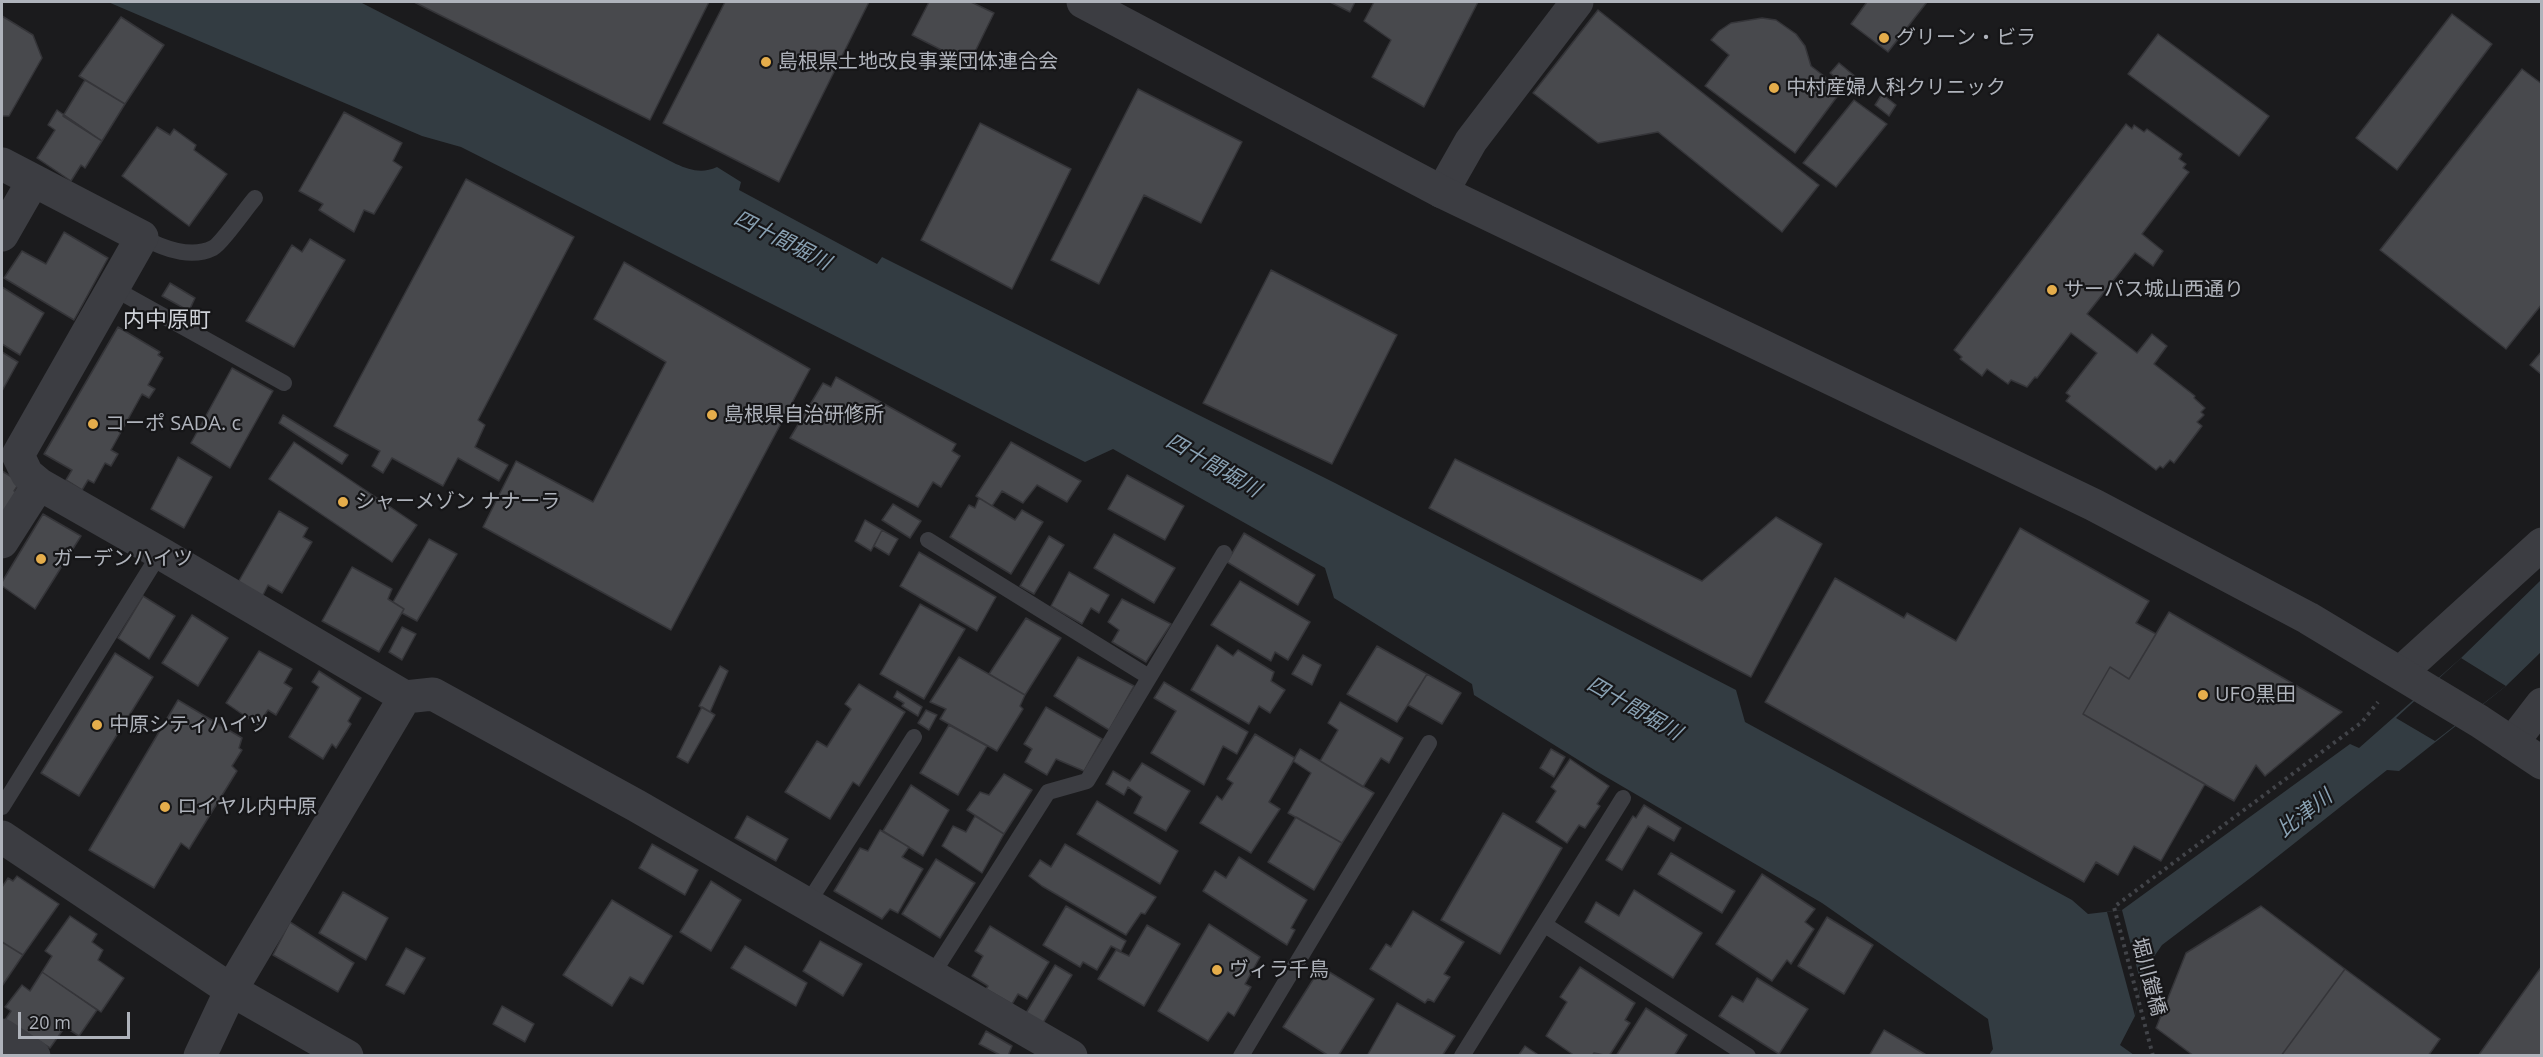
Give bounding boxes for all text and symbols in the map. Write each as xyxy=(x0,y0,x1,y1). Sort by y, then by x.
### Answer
place label: グリーン・ビラ xyxy=(1896,26,2036,50)
marker: グリーン・ビラ xyxy=(1877,31,1891,45)
place label: 島根県土地改良事業団体連合会 xyxy=(778,50,1058,74)
marker: 島根県土地改良事業団体連合会 xyxy=(759,55,773,69)
place label: 中村産婦人科クリニック xyxy=(1786,76,2006,100)
marker: 中村産婦人科クリニック xyxy=(1767,81,1781,95)
water label: 四十間堀川 xyxy=(730,206,834,276)
place label: サーパス城山西通り xyxy=(2064,278,2244,302)
marker: サーパス城山西通り xyxy=(2045,283,2059,297)
district label: 内中原町 xyxy=(123,308,211,334)
place label: 島根県自治研修所 xyxy=(724,403,884,427)
marker: 島根県自治研修所 xyxy=(705,408,719,422)
place label: コーポ SADA. c xyxy=(105,412,241,436)
marker: コーポ SADA. c xyxy=(86,417,100,431)
water label: 四十間堀川 xyxy=(1161,429,1265,503)
place label: シャーメゾン ナナーラ xyxy=(355,490,560,514)
marker: シャーメゾン ナナーラ xyxy=(336,495,350,509)
place label: ガーデンハイツ xyxy=(53,547,193,571)
marker: ガーデンハイツ xyxy=(34,552,48,566)
water label: 四十間堀川 xyxy=(1582,672,1686,746)
place label: UFO黒田 xyxy=(2215,683,2295,707)
marker: UFO黒田 xyxy=(2196,688,2210,702)
place label: 中原シティハイツ xyxy=(109,713,269,737)
marker: 中原シティハイツ xyxy=(90,718,104,732)
water label: 比津川 xyxy=(2272,785,2338,843)
place label: ロイヤル内中原 xyxy=(177,795,317,819)
marker: ロイヤル内中原 xyxy=(158,800,172,814)
street label: 堀川鎧橋 xyxy=(2126,935,2170,1019)
place label: ヴィラ千鳥 xyxy=(1229,958,1329,982)
marker: ヴィラ千鳥 xyxy=(1210,963,1224,977)
scale bar xyxy=(21,1000,134,1038)
text: 20 m xyxy=(29,1010,71,1034)

